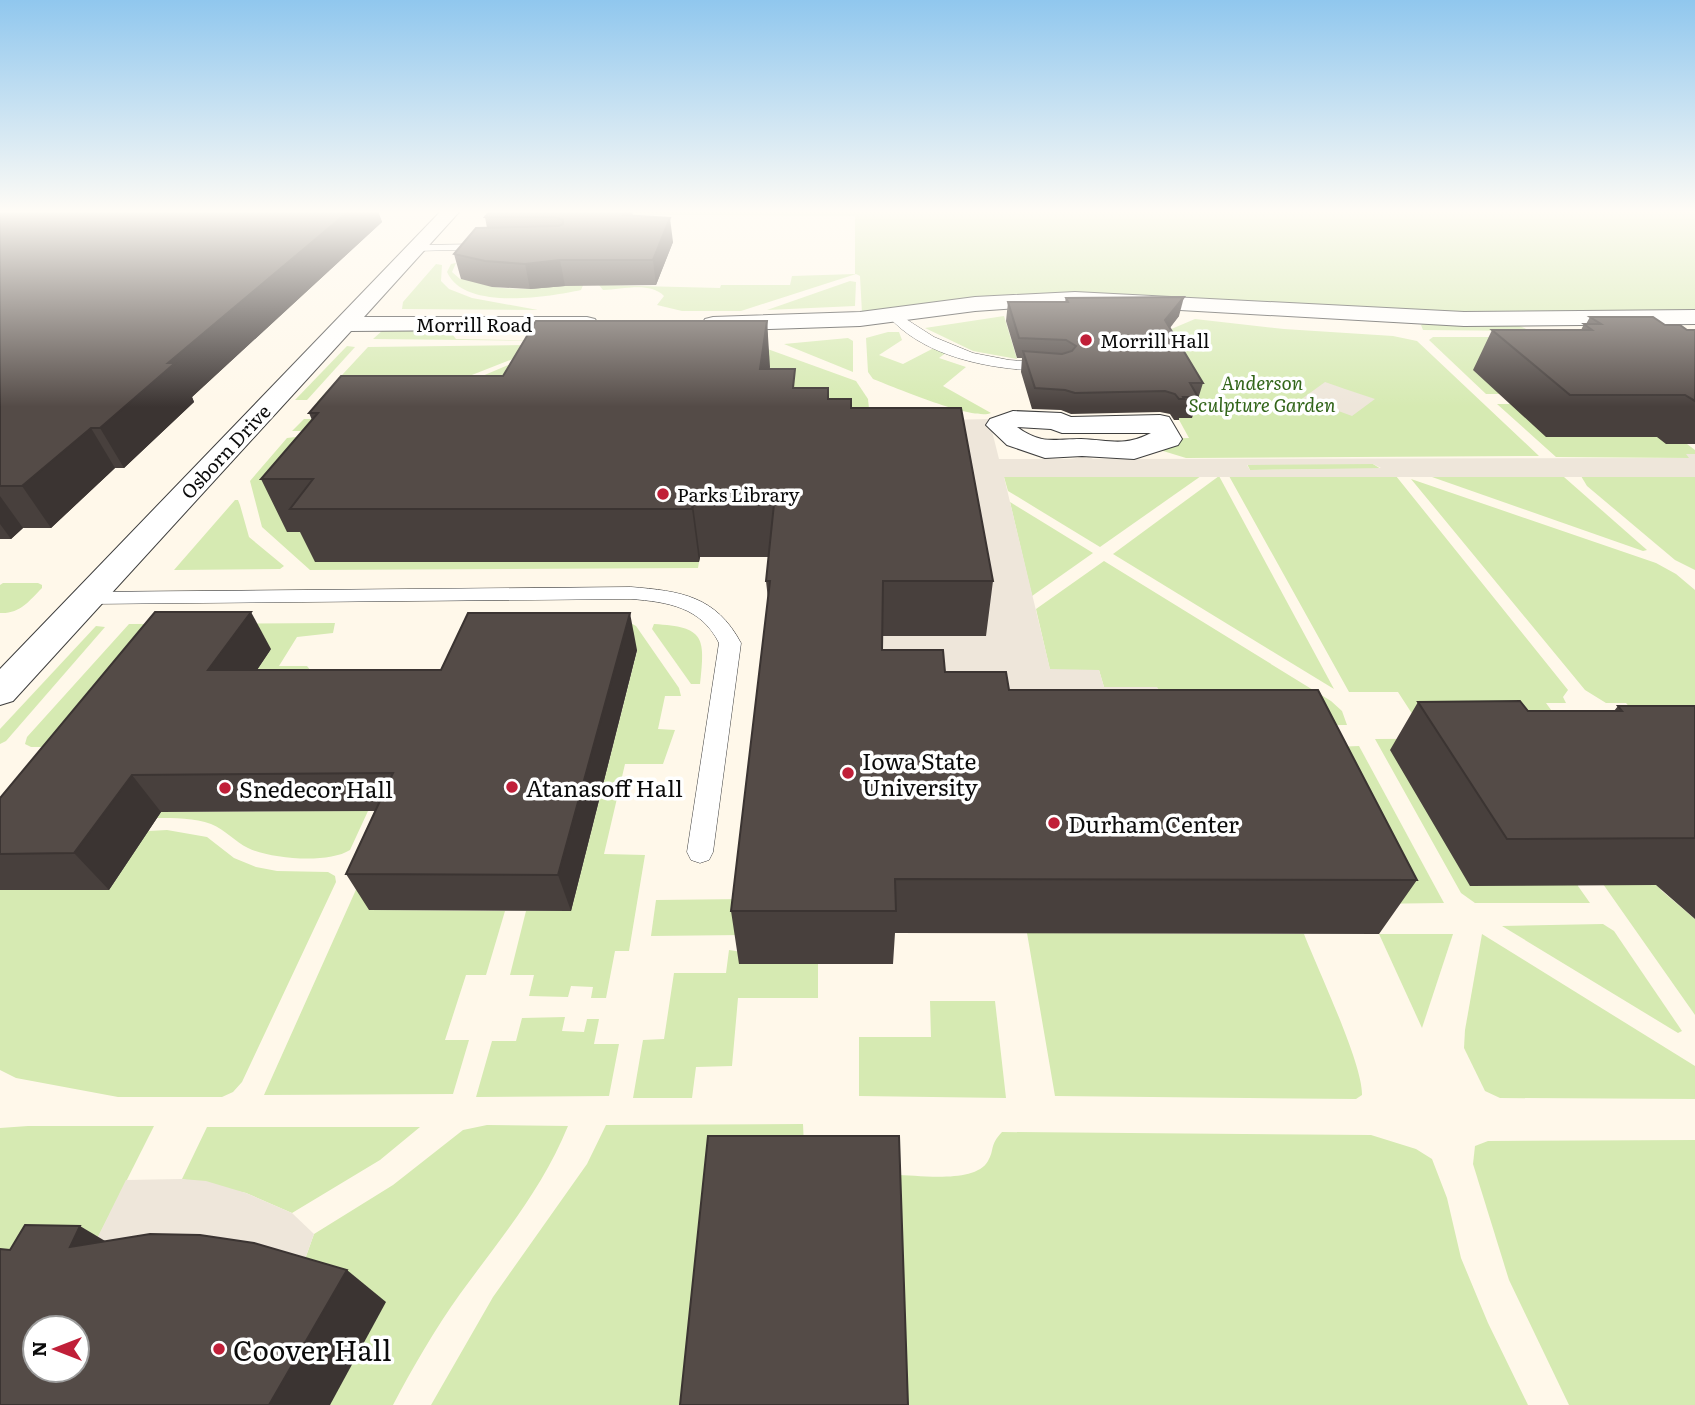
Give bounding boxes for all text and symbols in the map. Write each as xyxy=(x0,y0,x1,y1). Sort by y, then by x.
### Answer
street label: Morrill Road xyxy=(416,310,533,338)
place label: Morrill Hall xyxy=(1100,326,1209,354)
marker: Morrill Hall xyxy=(1078,332,1094,348)
park label: Anderson Sculpture Garden xyxy=(1189,368,1336,418)
street label: Osborn Drive xyxy=(174,397,276,505)
place label: Parks Library xyxy=(677,480,799,508)
marker: Parks Library xyxy=(655,486,671,502)
place label: Iowa State University xyxy=(862,743,979,803)
marker: Iowa State University xyxy=(840,765,856,781)
place label: Atanasoff Hall xyxy=(526,770,683,804)
place label: Snedecor Hall xyxy=(239,771,393,805)
marker: Atanasoff Hall xyxy=(504,779,520,795)
marker: Snedecor Hall xyxy=(217,780,233,796)
place label: Durham Center xyxy=(1068,806,1239,840)
marker: Durham Center xyxy=(1046,815,1062,831)
north arrow xyxy=(21,1314,91,1384)
place label: Coover Hall xyxy=(233,1328,391,1370)
text: N xyxy=(24,1341,52,1357)
marker: Coover Hall xyxy=(211,1341,227,1357)

